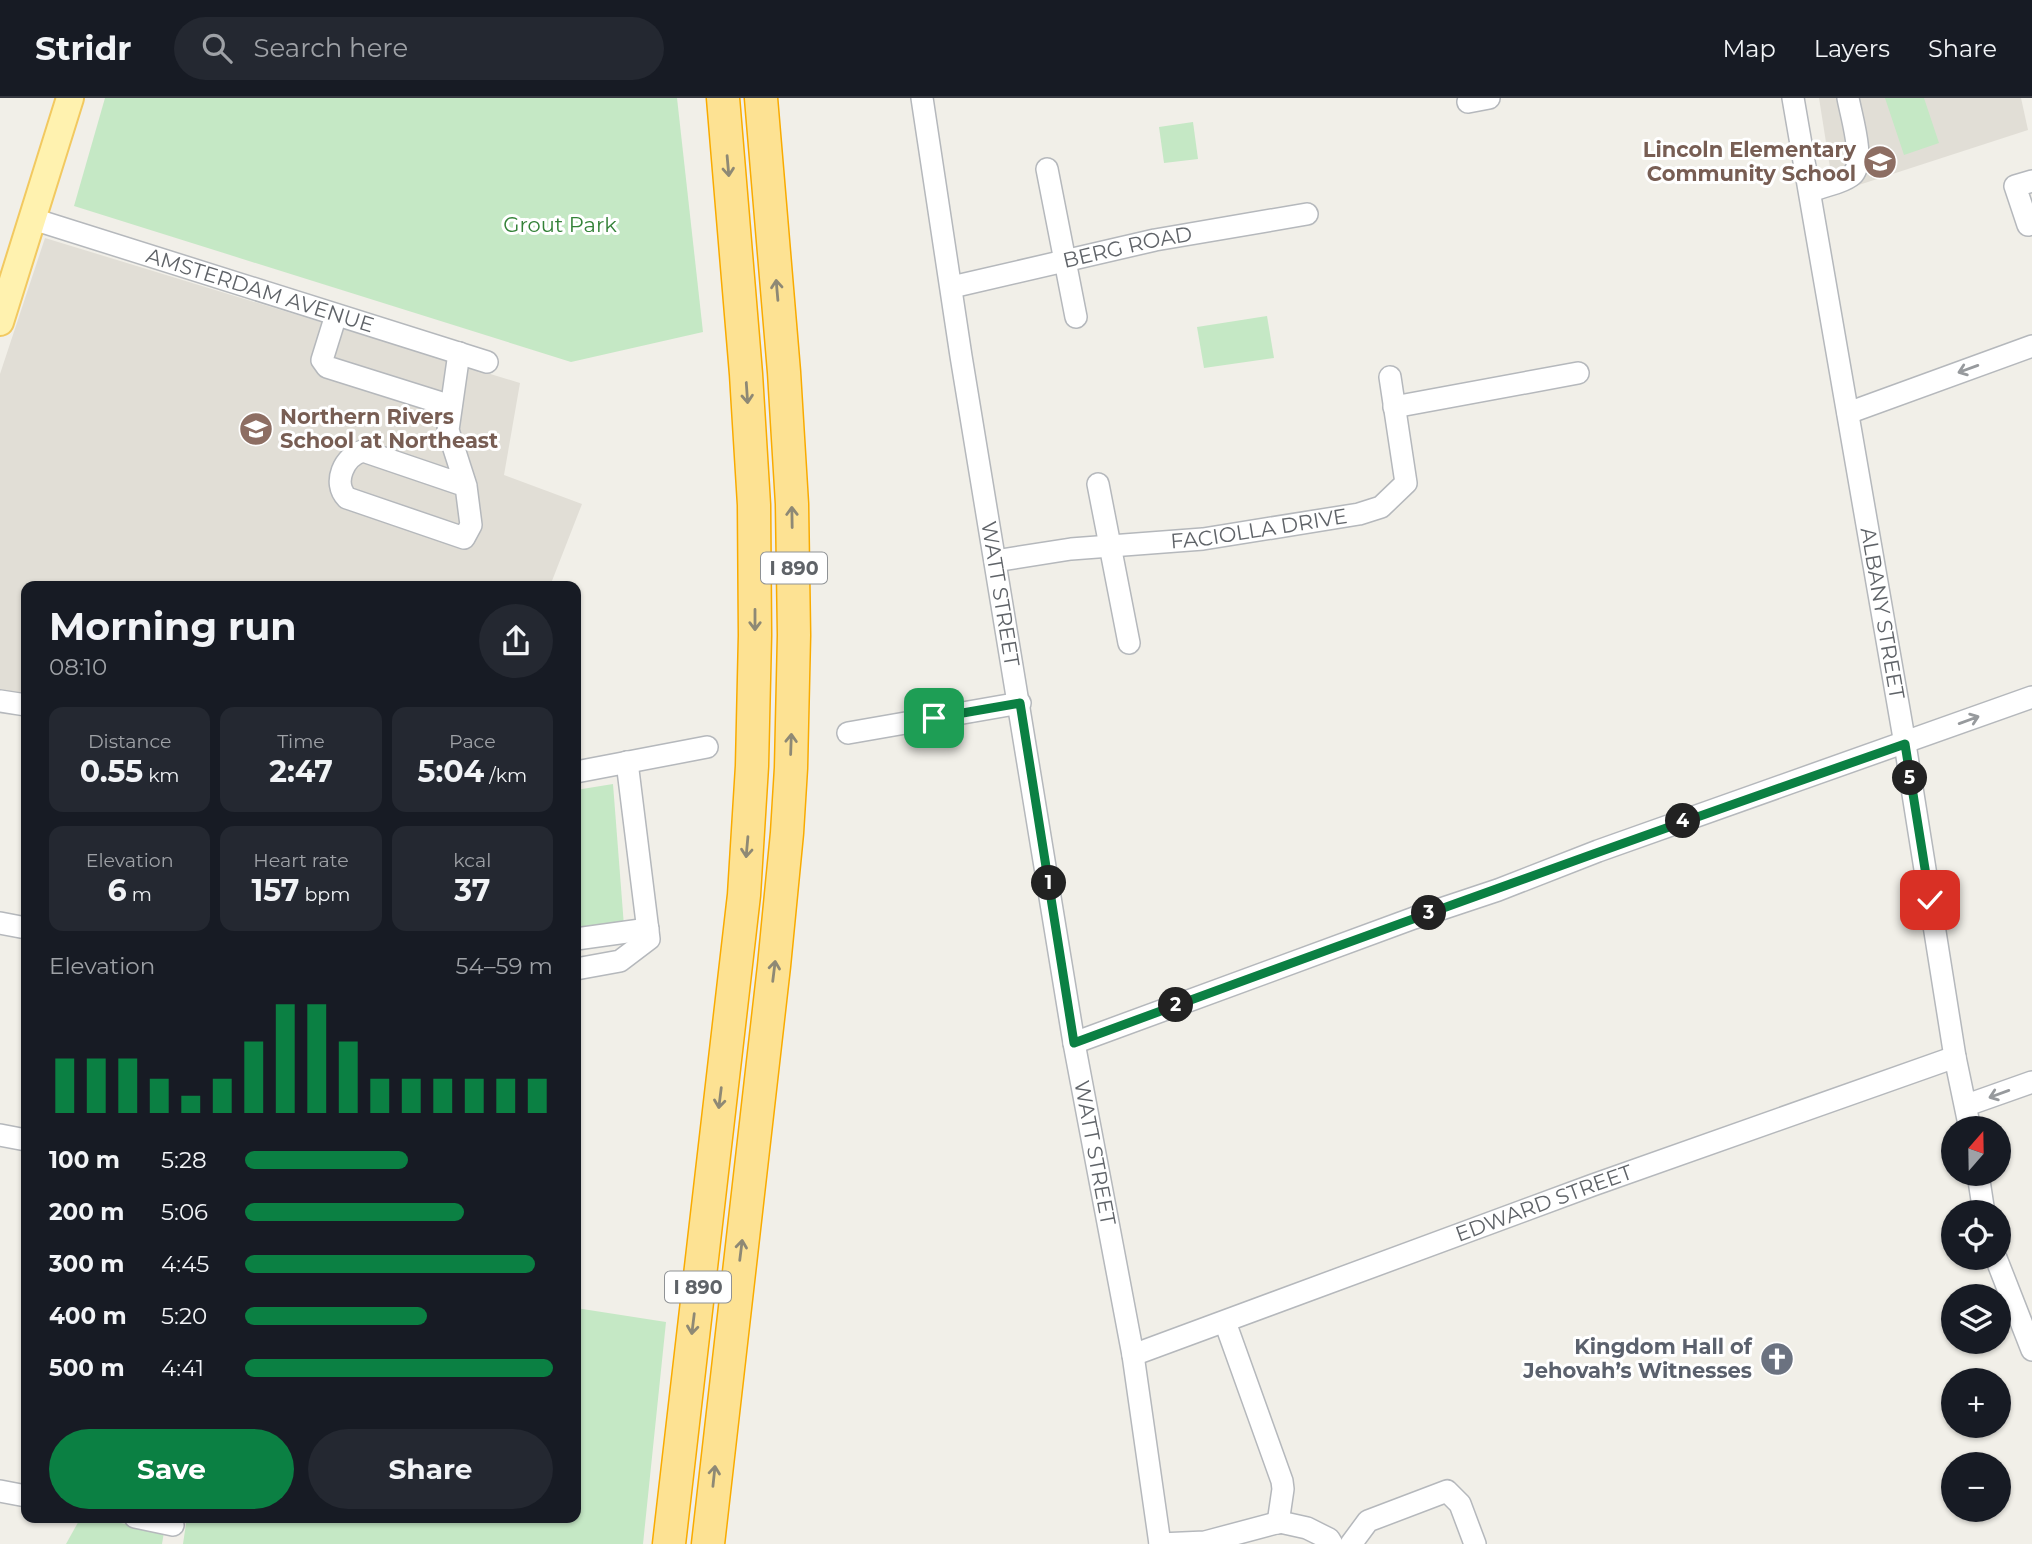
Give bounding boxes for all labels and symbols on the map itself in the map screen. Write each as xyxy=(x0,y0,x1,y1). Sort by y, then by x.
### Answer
place label: Lincoln Elementary Community School xyxy=(1643,137,1856,186)
school or university icon: Lincoln Elementary Community School xyxy=(1861,143,1899,181)
one-way arrow xyxy=(722,154,735,177)
park label: Grout Park xyxy=(503,212,617,237)
street label: BERG ROAD xyxy=(1060,221,1194,273)
street label: AMSTERDAM AVENUE xyxy=(143,242,377,338)
one-way arrow xyxy=(770,279,783,302)
one-way arrow xyxy=(1957,364,1979,376)
one-way arrow xyxy=(741,381,754,403)
place label: Northern Rivers School at Northeast xyxy=(280,404,498,453)
school or university icon: Northern Rivers School at Northeast xyxy=(237,410,275,448)
street label: FACIOLLA DRIVE xyxy=(1169,503,1349,553)
one-way arrow xyxy=(786,505,799,528)
street label: WATT STREET xyxy=(976,519,1025,668)
street label: ALBANY STREET xyxy=(1856,525,1910,701)
road number: I 890 xyxy=(761,552,827,583)
one-way arrow xyxy=(748,608,762,631)
pin xyxy=(904,688,964,748)
one-way arrow xyxy=(1957,713,1979,726)
one-way arrow xyxy=(785,733,798,756)
pin: 5 xyxy=(1892,760,1927,796)
pin: 4 xyxy=(1666,804,1700,838)
one-way arrow xyxy=(740,836,753,858)
pin: 1 xyxy=(1032,866,1066,900)
pin xyxy=(1900,870,1960,930)
pin: 3 xyxy=(1412,896,1446,930)
one-way arrow xyxy=(767,960,780,983)
pin: 2 xyxy=(1158,988,1194,1023)
street label: WATT STREET xyxy=(1069,1078,1121,1227)
one-way arrow xyxy=(713,1087,726,1109)
one-way arrow xyxy=(1989,1089,2011,1101)
north arrow xyxy=(1941,1116,2011,1186)
street label: EDWARD STREET xyxy=(1452,1159,1636,1247)
one-way arrow xyxy=(734,1239,747,1262)
road number: I 890 xyxy=(665,1272,731,1302)
one-way arrow xyxy=(687,1313,700,1335)
place label: Kingdom Hall of Jehovah’s Witnesses xyxy=(1522,1334,1753,1383)
church icon: Kingdom Hall of Jehovah’s Witnesses xyxy=(1758,1340,1796,1378)
one-way arrow xyxy=(708,1465,721,1488)

